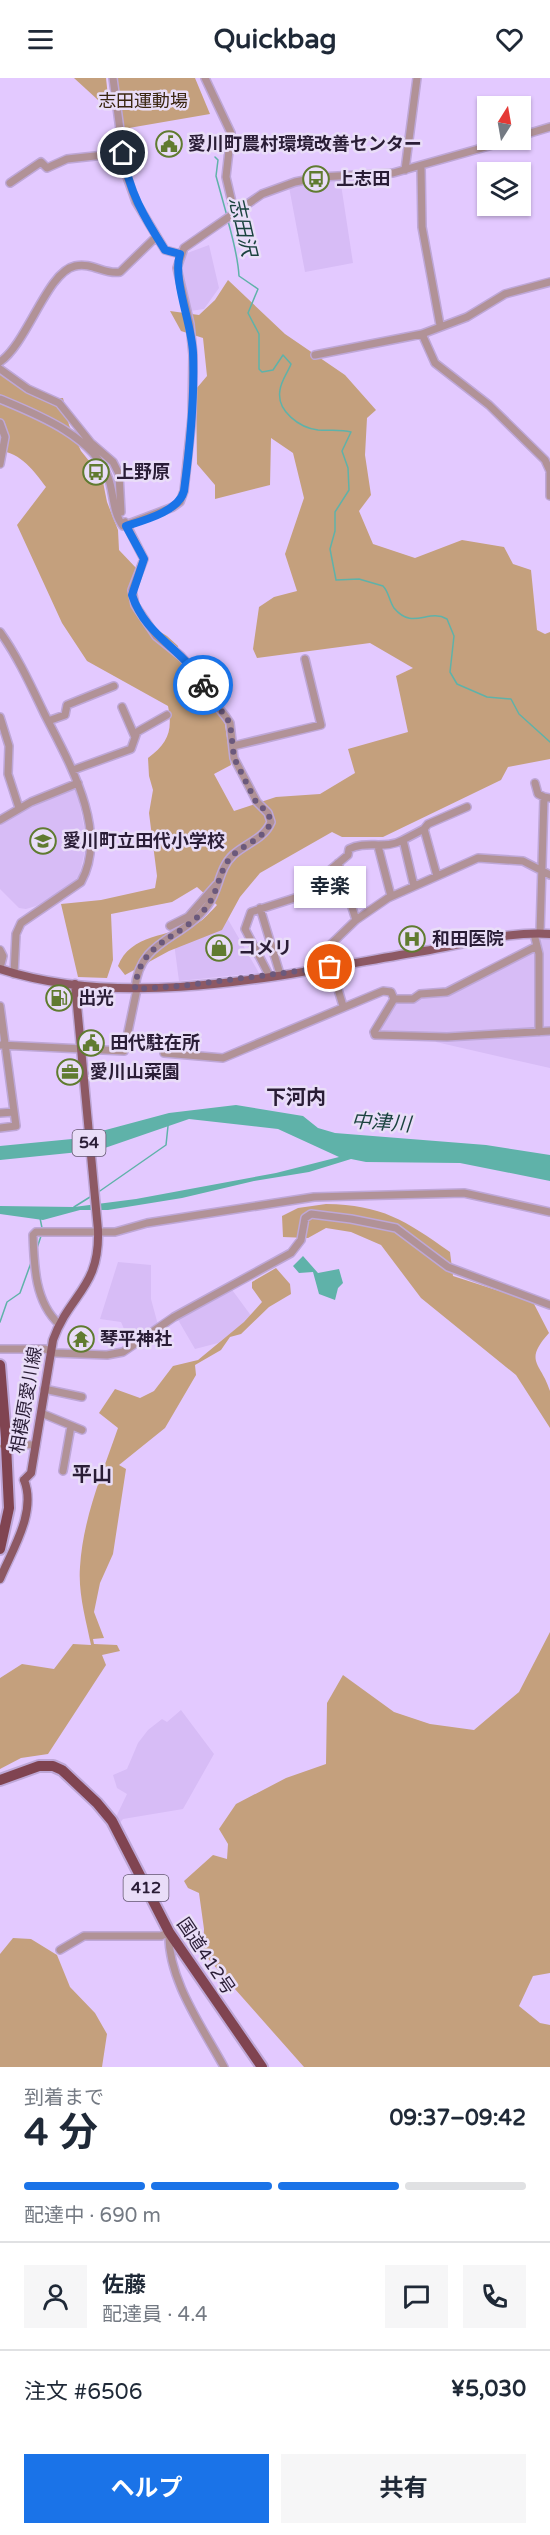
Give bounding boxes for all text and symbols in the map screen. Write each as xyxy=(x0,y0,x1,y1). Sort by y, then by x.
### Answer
icon: menu xyxy=(24,23,57,56)
text: Quickbag xyxy=(213,23,337,56)
icon: heart xyxy=(493,23,526,56)
park label: 志田運動場 xyxy=(98,90,188,112)
north arrow xyxy=(477,96,531,150)
map controls xyxy=(477,96,531,216)
pin xyxy=(97,127,148,178)
public building icon: 愛川町農村環境改善センター xyxy=(154,129,184,159)
place label: 愛川町農村環境改善センター xyxy=(188,133,422,155)
icon: home xyxy=(106,136,139,169)
button: layers xyxy=(477,162,531,216)
bus stop icon: 上志田 xyxy=(301,164,331,194)
place label: 上志田 xyxy=(336,168,390,190)
water label: 志田沢 xyxy=(224,195,261,262)
bus stop icon: 上野原 xyxy=(81,457,111,487)
place label: 上野原 xyxy=(116,461,170,483)
courier xyxy=(173,655,233,715)
icon: bike xyxy=(187,669,220,702)
school or university icon: 愛川町立田代小学校 xyxy=(28,826,58,856)
place label: 愛川町立田代小学校 xyxy=(63,830,225,852)
callout: 幸楽 xyxy=(294,865,366,907)
text: 幸楽 xyxy=(310,875,350,899)
hospital icon: 和田医院 xyxy=(397,924,427,954)
place label: 和田医院 xyxy=(432,928,504,950)
shop icon: コメリ xyxy=(204,933,234,963)
place label: コメリ xyxy=(238,937,292,959)
pin xyxy=(304,941,355,992)
icon: bag xyxy=(313,950,346,983)
fuel station icon: 出光 xyxy=(44,983,74,1013)
place label: 出光 xyxy=(78,987,114,1009)
public building icon: 田代駐在所 xyxy=(76,1028,106,1058)
place label: 田代駐在所 xyxy=(110,1032,200,1054)
office icon: 愛川山菜園 xyxy=(55,1057,85,1087)
place label: 愛川山菜園 xyxy=(90,1061,180,1083)
district label: 下河内 xyxy=(266,1086,326,1110)
water label: 中津川 xyxy=(350,1109,414,1137)
road number: 54 xyxy=(72,1130,106,1156)
temple icon: 琴平神社 xyxy=(66,1324,96,1354)
place label: 琴平神社 xyxy=(100,1328,172,1350)
street label: 相模原愛川線 xyxy=(6,1345,46,1455)
district label: 平山 xyxy=(72,1463,112,1487)
road number: 412 xyxy=(124,1875,168,1901)
street label: 国道412号 xyxy=(172,1913,240,1999)
text: 到着まで xyxy=(24,2086,104,2110)
text: 09:37–09:42 xyxy=(389,2105,526,2131)
text: 4 分 xyxy=(24,2109,98,2156)
text: 配達中 · 690 m xyxy=(24,2204,161,2228)
button: person xyxy=(24,2265,87,2328)
button: chat xyxy=(385,2265,448,2328)
button: phone xyxy=(463,2265,526,2328)
text: 佐藤 xyxy=(102,2272,146,2298)
text: 配達員 · 4.4 xyxy=(102,2303,208,2327)
text: ¥5,030 xyxy=(451,2376,526,2402)
text: 注文 #6506 xyxy=(24,2379,142,2405)
button: ヘルプ xyxy=(24,2454,269,2523)
button: 共有 xyxy=(281,2454,526,2523)

